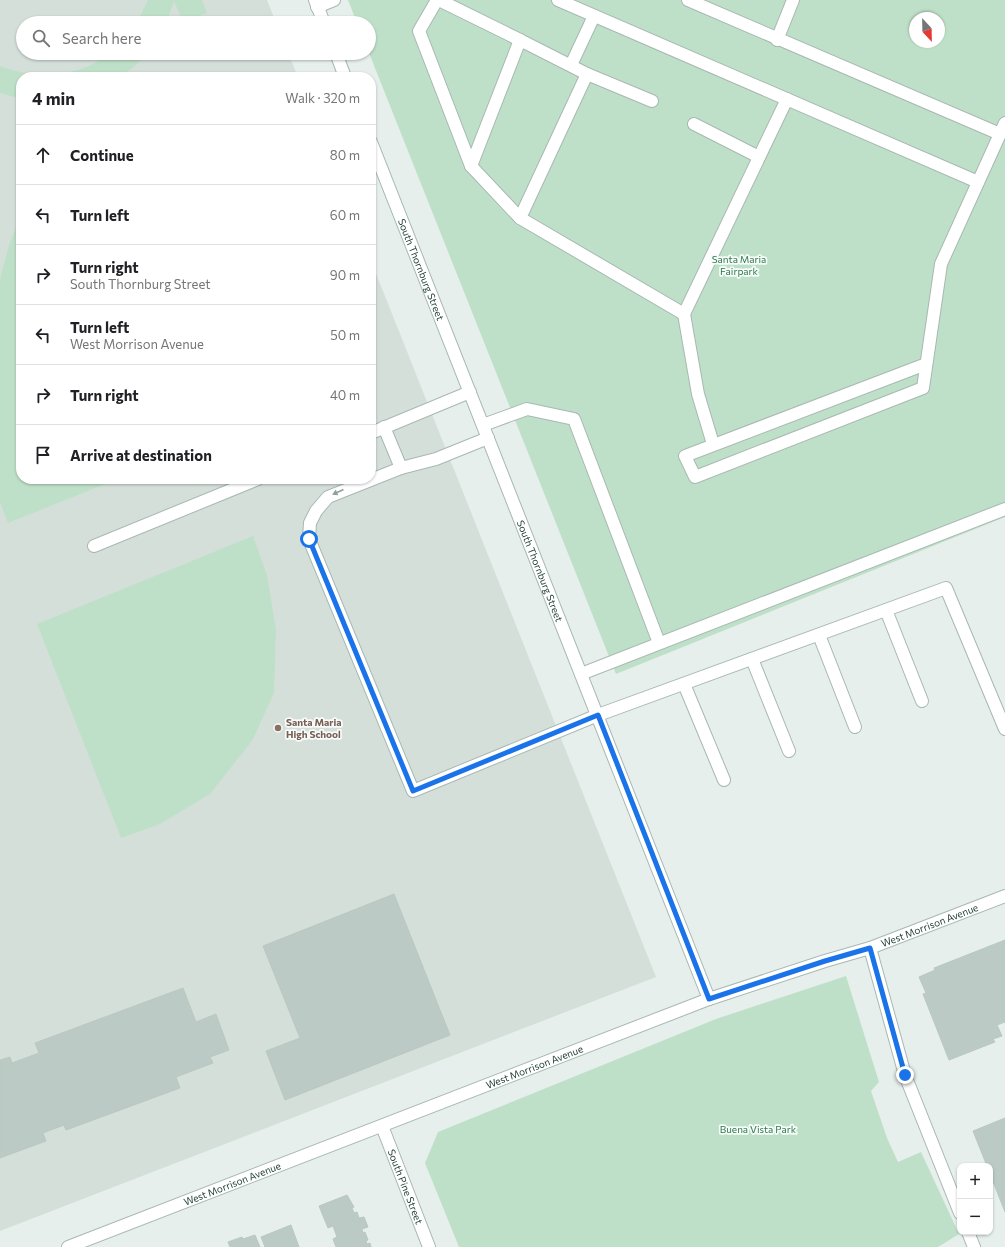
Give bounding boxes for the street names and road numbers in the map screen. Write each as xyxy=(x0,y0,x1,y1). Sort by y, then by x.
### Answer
street label: South Thornburg Street xyxy=(396,217,447,322)
street label: South Thornburg Street xyxy=(515,518,566,623)
street label: West Morrison Avenue xyxy=(879,901,980,949)
street label: West Morrison Avenue xyxy=(484,1042,585,1091)
street label: South Pine Street xyxy=(386,1147,425,1226)
street label: West Morrison Avenue xyxy=(182,1159,282,1208)

